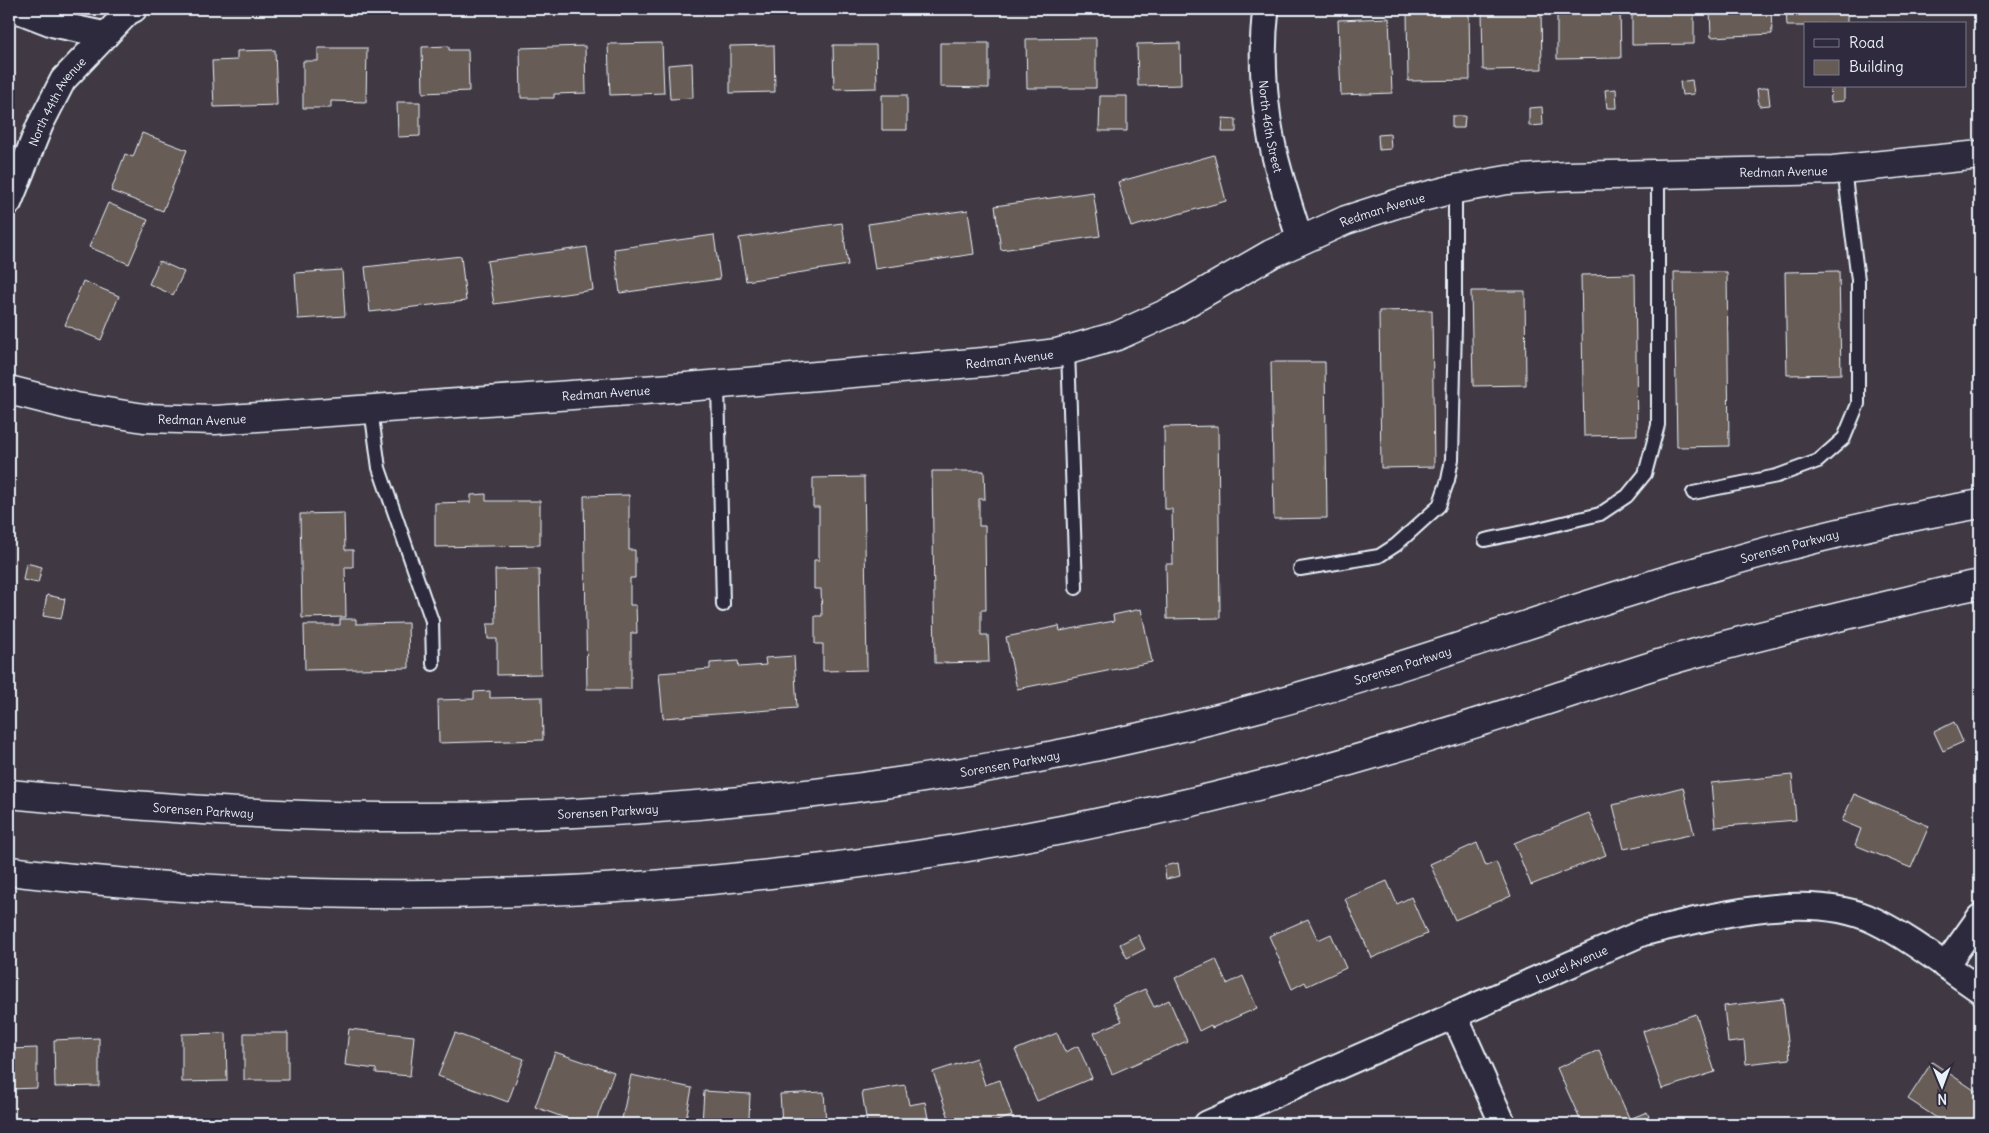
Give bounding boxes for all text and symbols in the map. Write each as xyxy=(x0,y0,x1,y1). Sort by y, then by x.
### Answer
legend xyxy=(1804,22,1966,88)
text: Road xyxy=(1849,33,1884,52)
street label: North 44th Avenue xyxy=(25,54,89,148)
text: Building xyxy=(1849,57,1904,76)
street label: North 46th Street xyxy=(1256,80,1286,174)
street label: Redman Avenue xyxy=(1739,163,1828,180)
street label: Redman Avenue xyxy=(1337,189,1426,229)
street label: Redman Avenue xyxy=(965,346,1054,371)
street label: Redman Avenue xyxy=(561,382,651,403)
street label: Redman Avenue xyxy=(158,410,247,428)
street label: Sorensen Parkway xyxy=(1739,526,1840,566)
street label: Sorensen Parkway xyxy=(1352,643,1453,687)
street label: Sorensen Parkway xyxy=(959,747,1061,780)
street label: Sorensen Parkway xyxy=(152,799,254,821)
street label: Sorensen Parkway xyxy=(557,800,659,821)
street label: Laurel Avenue xyxy=(1533,942,1610,986)
north arrow xyxy=(1916,1060,1966,1110)
text: N xyxy=(1937,1090,1947,1108)

